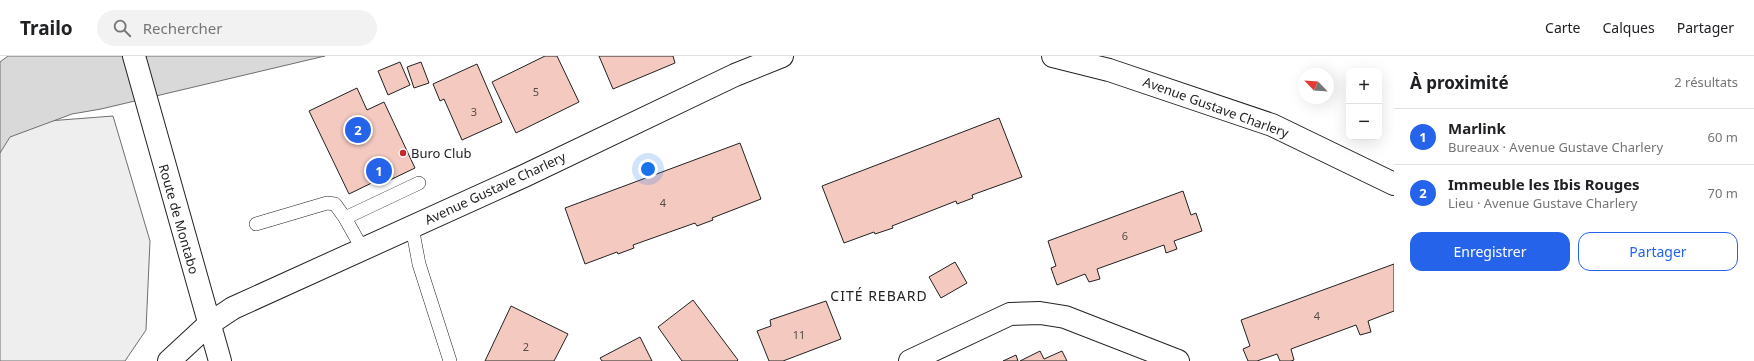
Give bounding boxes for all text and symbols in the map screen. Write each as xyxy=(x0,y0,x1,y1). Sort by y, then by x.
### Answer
search box xyxy=(97,10,377,46)
text: Trailo xyxy=(20,15,73,41)
icon: search xyxy=(111,17,133,39)
text: Rechercher xyxy=(143,18,222,38)
text: Carte xyxy=(1545,18,1581,37)
text: Calques xyxy=(1603,18,1655,37)
text: Partager xyxy=(1677,18,1734,37)
north arrow xyxy=(1298,68,1334,104)
map controls xyxy=(1346,68,1382,140)
button: + xyxy=(1346,68,1382,104)
text: À proximité xyxy=(1410,71,1509,94)
street label: Avenue Gustave Charlery xyxy=(1141,72,1292,142)
text: 2 résultats xyxy=(1674,73,1738,91)
house number: 5 xyxy=(533,84,539,99)
house number: 3 xyxy=(471,104,477,119)
button: − xyxy=(1346,104,1382,140)
pin: 2 xyxy=(345,115,371,145)
text: Marlink xyxy=(1448,118,1506,138)
text: 1 xyxy=(1419,128,1427,146)
text: 60 m xyxy=(1708,128,1738,146)
text: Bureaux · Avenue Gustave Charlery xyxy=(1448,138,1663,156)
place label: Buro Club xyxy=(411,144,471,162)
street label: Avenue Gustave Charlery xyxy=(422,147,569,229)
marker: Buro Club xyxy=(398,148,408,158)
pin: 1 xyxy=(366,156,392,186)
your location xyxy=(638,159,658,179)
street label: Route de Montabo xyxy=(155,162,203,276)
text: Immeuble les Ibis Rouges xyxy=(1448,174,1640,194)
text: 2 xyxy=(1419,184,1427,202)
text: 70 m xyxy=(1708,184,1738,202)
text: Lieu · Avenue Gustave Charlery xyxy=(1448,194,1637,212)
house number: 4 xyxy=(660,195,667,210)
house number: 6 xyxy=(1122,228,1128,243)
button: Enregistrer xyxy=(1410,232,1570,271)
button: Partager xyxy=(1578,232,1738,271)
district label: CITÉ REBARD xyxy=(830,286,928,305)
house number: 4 xyxy=(1314,308,1321,323)
house number: 11 xyxy=(793,327,805,342)
house number: 2 xyxy=(523,339,529,354)

